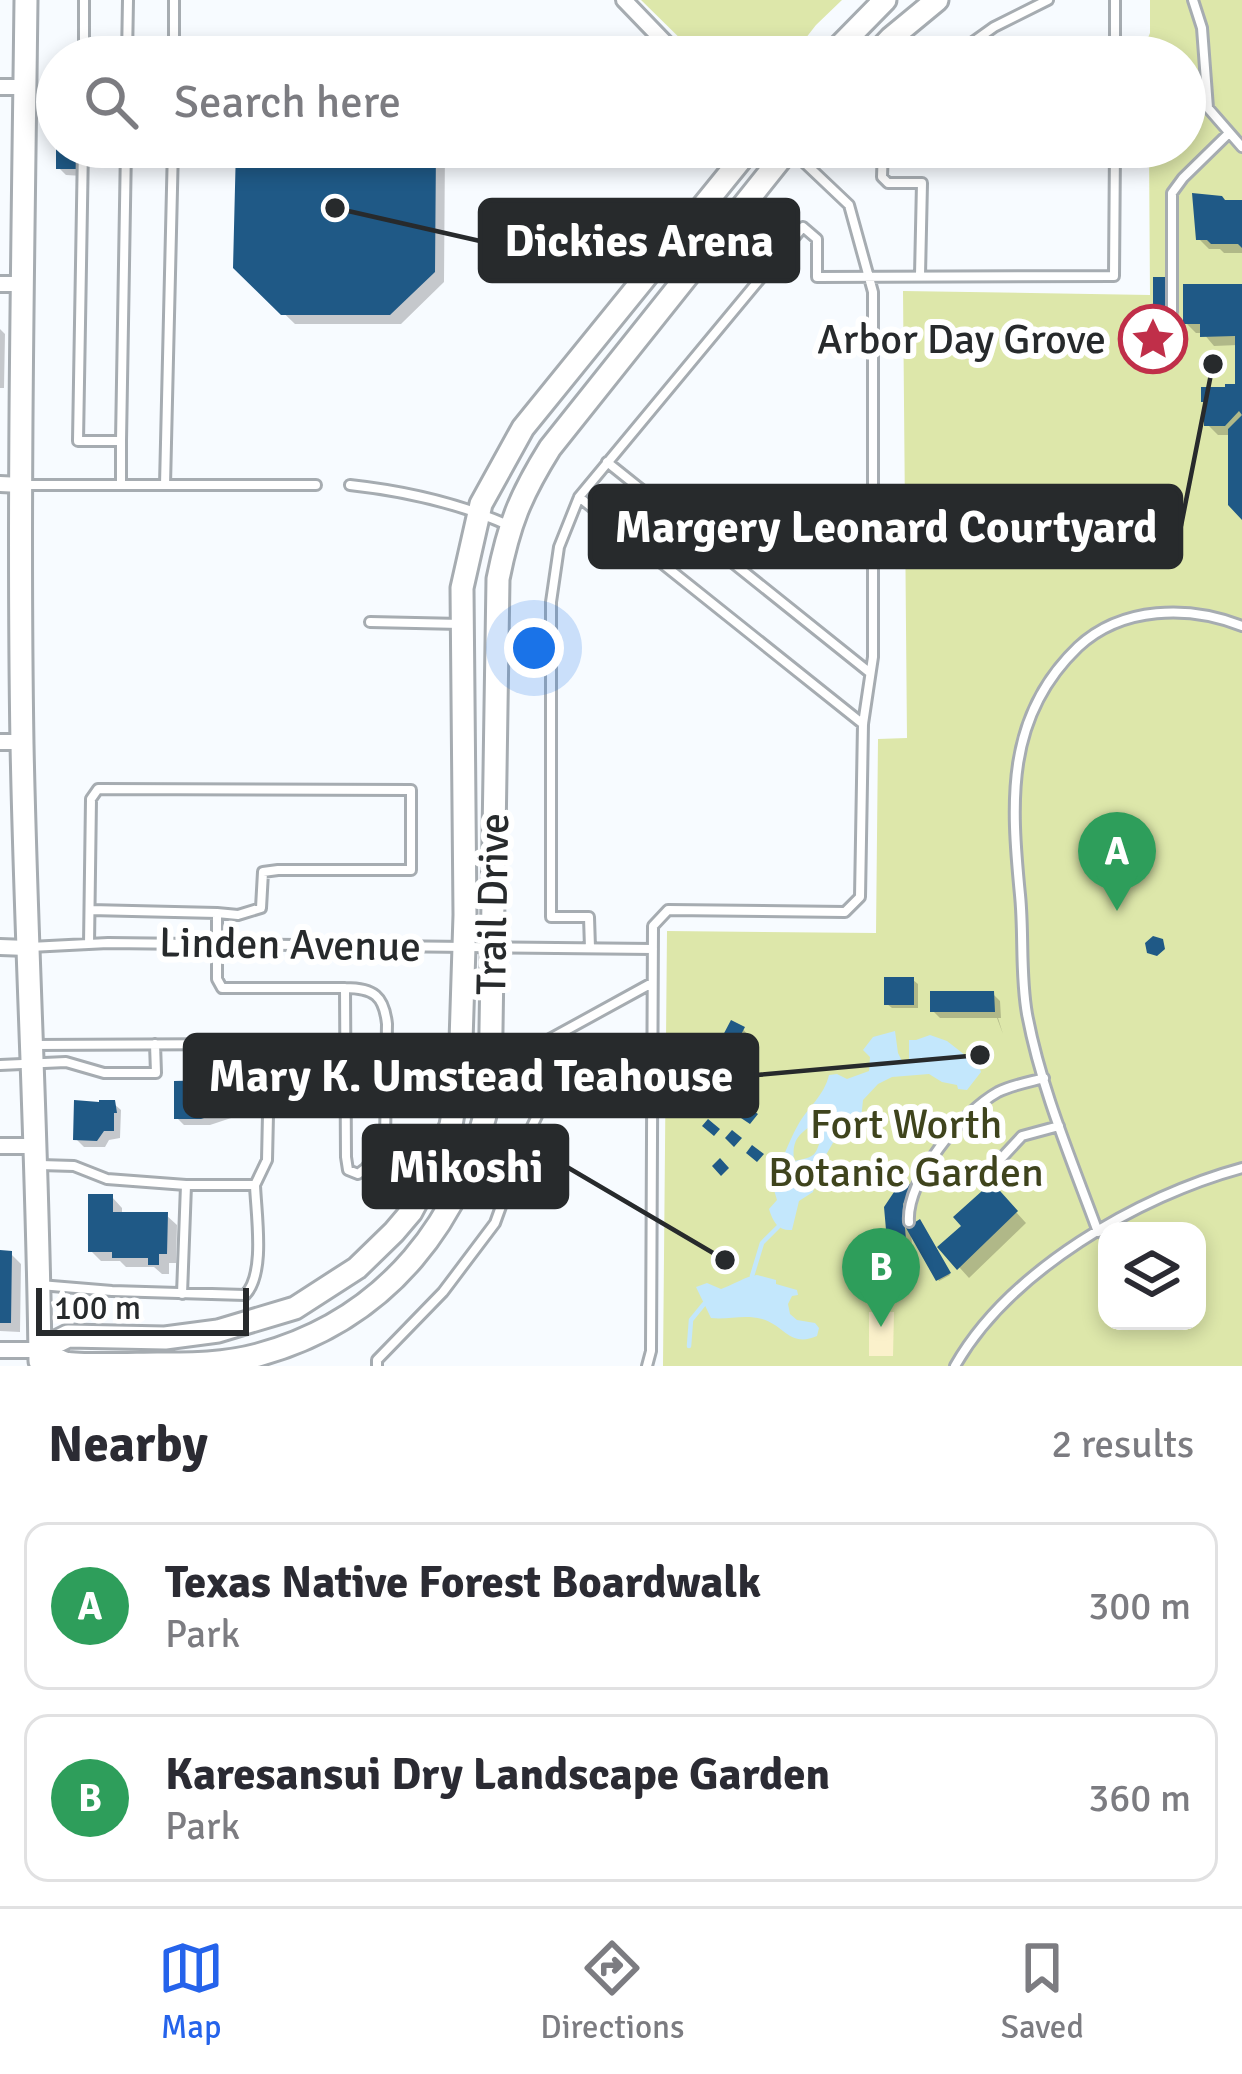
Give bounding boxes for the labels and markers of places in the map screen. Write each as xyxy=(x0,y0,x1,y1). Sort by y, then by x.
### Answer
callout: Dickies Arena xyxy=(480,200,798,281)
place icon: Arbor Day Grove xyxy=(1118,304,1188,374)
place label: Arbor Day Grove xyxy=(817,314,1106,365)
callout: Margery Leonard Courtyard xyxy=(590,486,1181,567)
pin: A xyxy=(1078,812,1156,911)
callout: Mary K. Umstead Teahouse xyxy=(185,1035,757,1116)
callout: Mikoshi xyxy=(364,1126,567,1207)
pin: B xyxy=(842,1228,920,1327)

